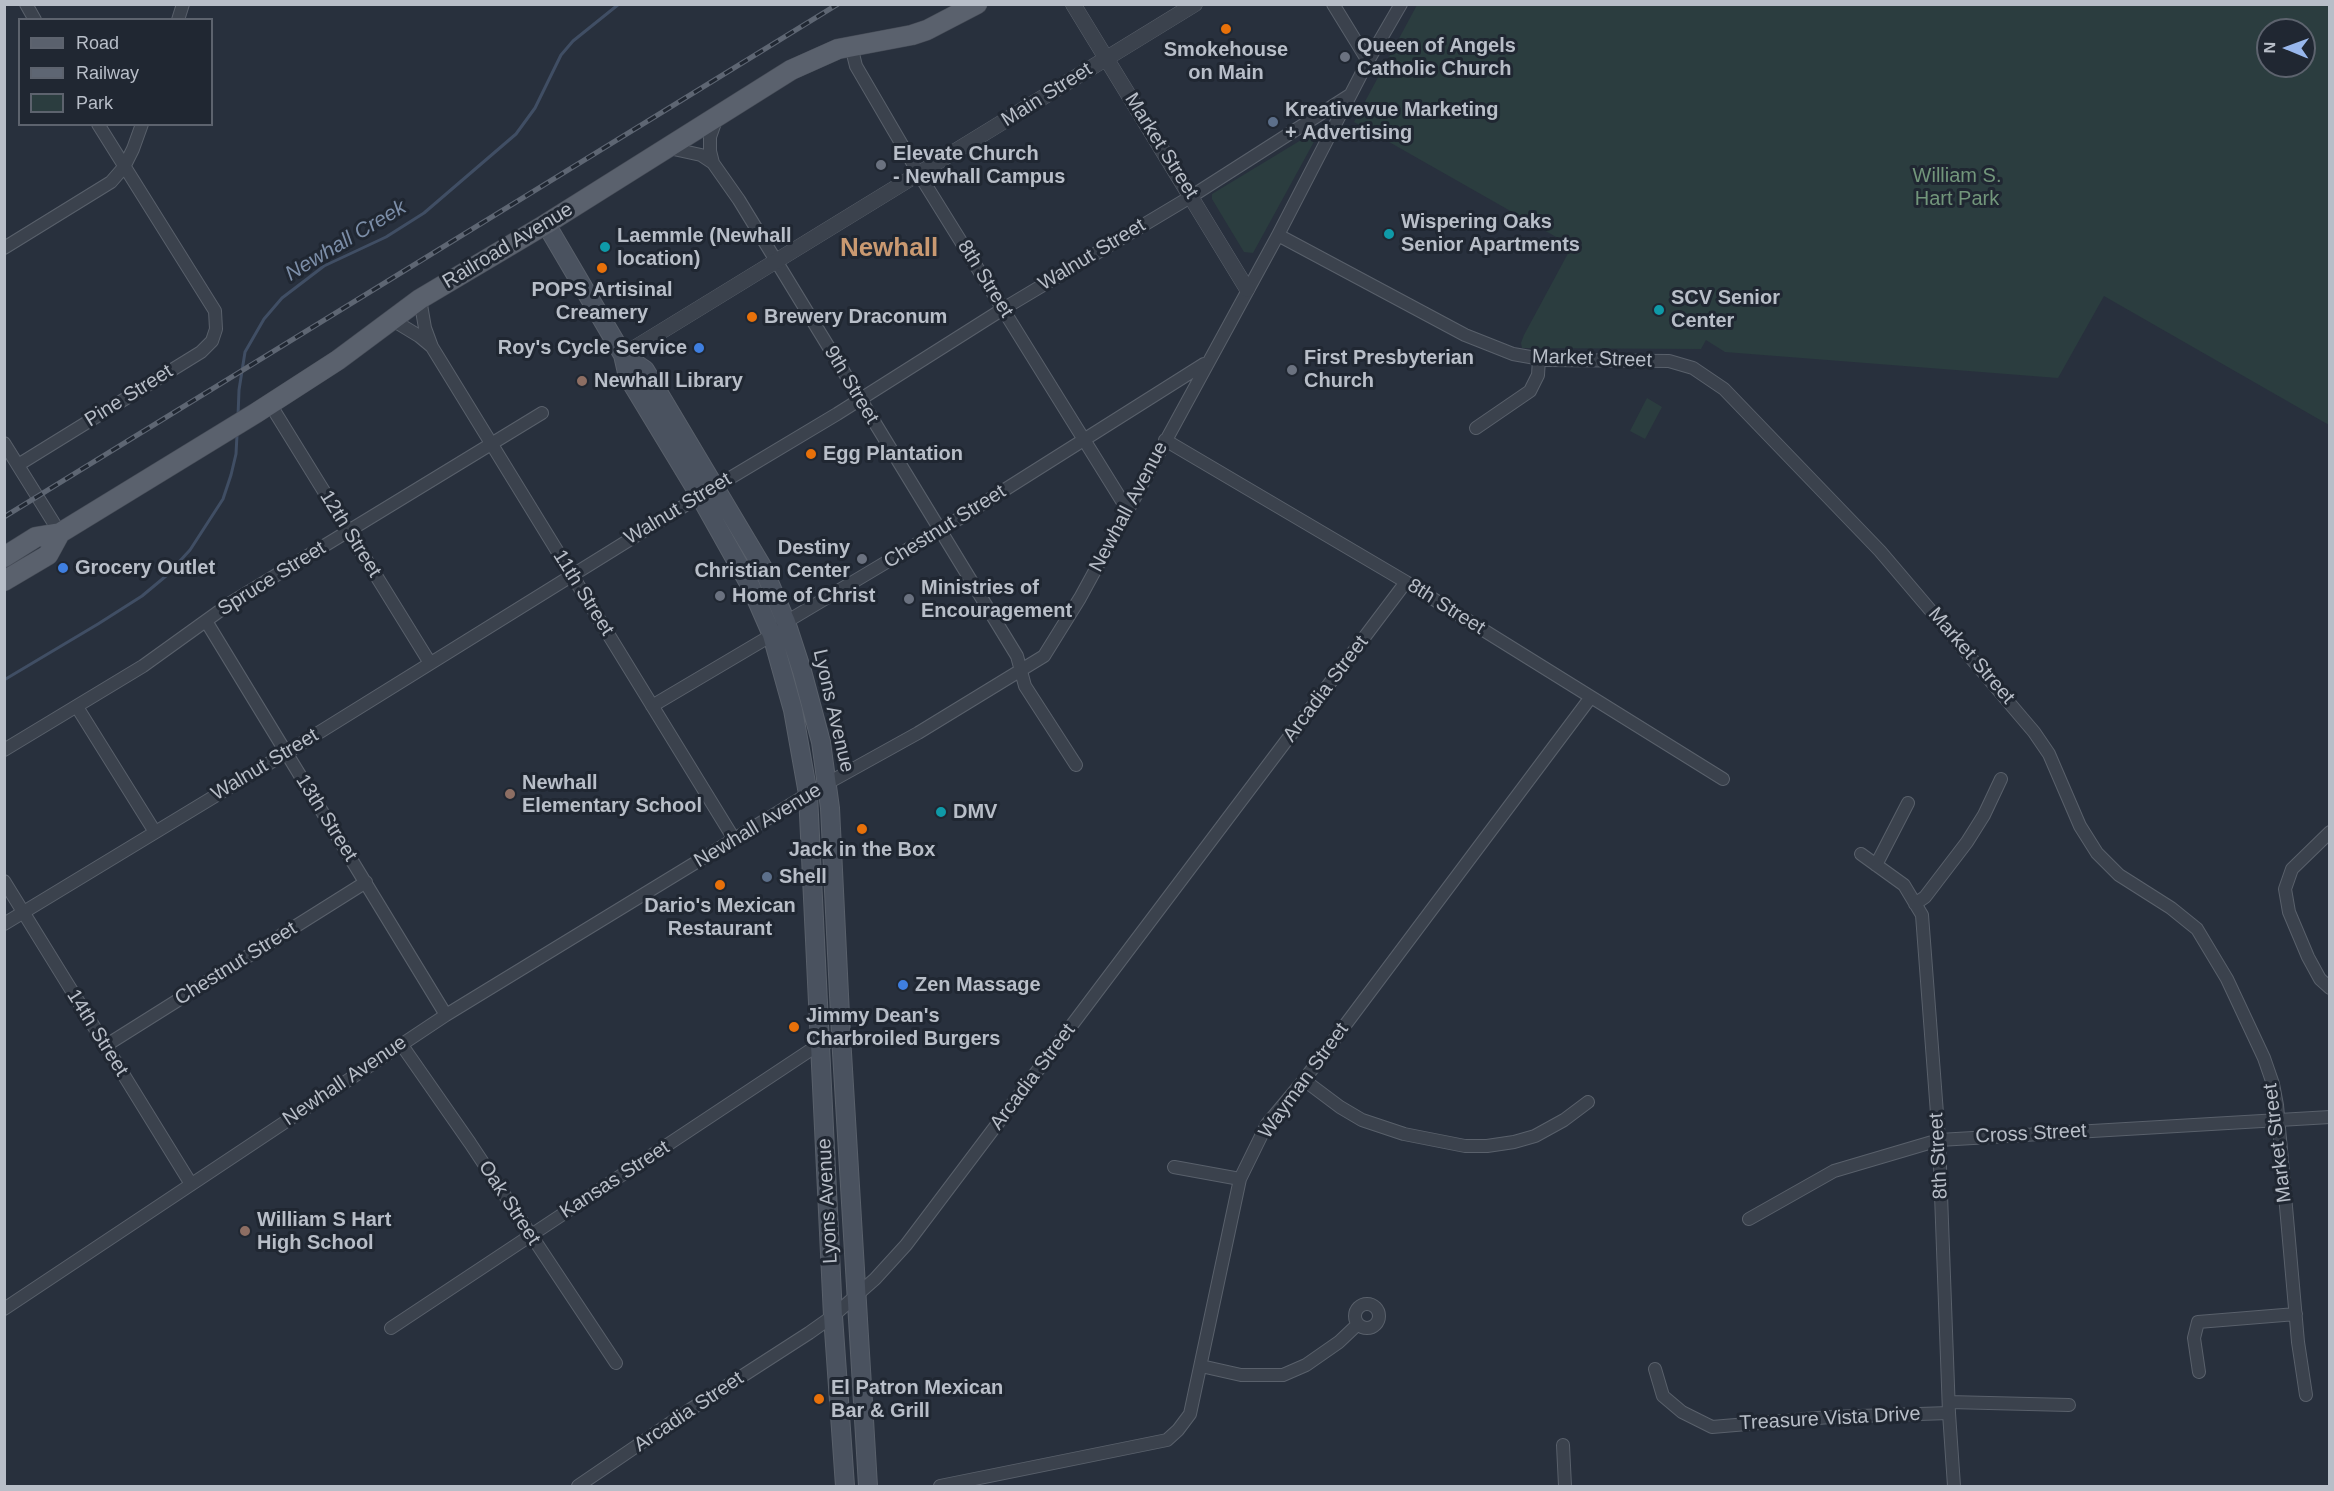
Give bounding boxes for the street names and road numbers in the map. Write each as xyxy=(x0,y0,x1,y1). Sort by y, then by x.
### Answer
street label: Main Street xyxy=(997,58,1097,132)
street label: Market Street xyxy=(1119,89,1203,203)
street label: Railroad Avenue xyxy=(439,198,577,294)
street label: Walnut Street xyxy=(1034,214,1150,296)
street label: 8th Street xyxy=(952,236,1018,322)
street label: 9th Street xyxy=(818,342,884,428)
street label: Market Street xyxy=(1532,345,1652,373)
street label: Pine Street xyxy=(81,360,177,432)
street label: Newhall Avenue xyxy=(1085,438,1173,576)
street label: Walnut Street xyxy=(620,468,736,550)
street label: Chestnut Street xyxy=(880,480,1010,574)
street label: 12th Street xyxy=(314,486,386,582)
street label: Spruce Street xyxy=(214,536,330,622)
street label: 11th Street xyxy=(547,546,619,640)
street label: 8th Street xyxy=(1403,574,1489,640)
street label: Market Street xyxy=(1923,603,2019,709)
street label: Arcadia Street xyxy=(1278,631,1374,747)
street label: Lyons Avenue xyxy=(807,647,859,775)
street label: Walnut Street xyxy=(207,724,323,806)
street label: 13th Street xyxy=(290,770,362,866)
street label: Newhall Avenue xyxy=(690,779,826,873)
street label: Chestnut Street xyxy=(171,917,301,1011)
street label: 14th Street xyxy=(61,985,133,1081)
street label: Wayman Street xyxy=(1254,1018,1354,1144)
street label: Arcadia Street xyxy=(985,1019,1081,1135)
street label: Newhall Avenue xyxy=(279,1031,411,1131)
street label: Market Street xyxy=(2259,1082,2297,1204)
street label: 8th Street xyxy=(1925,1112,1953,1200)
street label: Cross Street xyxy=(1975,1119,2087,1149)
street label: Kansas Street xyxy=(556,1136,674,1224)
street label: Lyons Avenue xyxy=(813,1138,843,1264)
street label: Oak Street xyxy=(473,1156,545,1250)
street label: Arcadia Street xyxy=(630,1367,748,1457)
street label: Treasure Vista Drive xyxy=(1739,1402,1921,1436)

